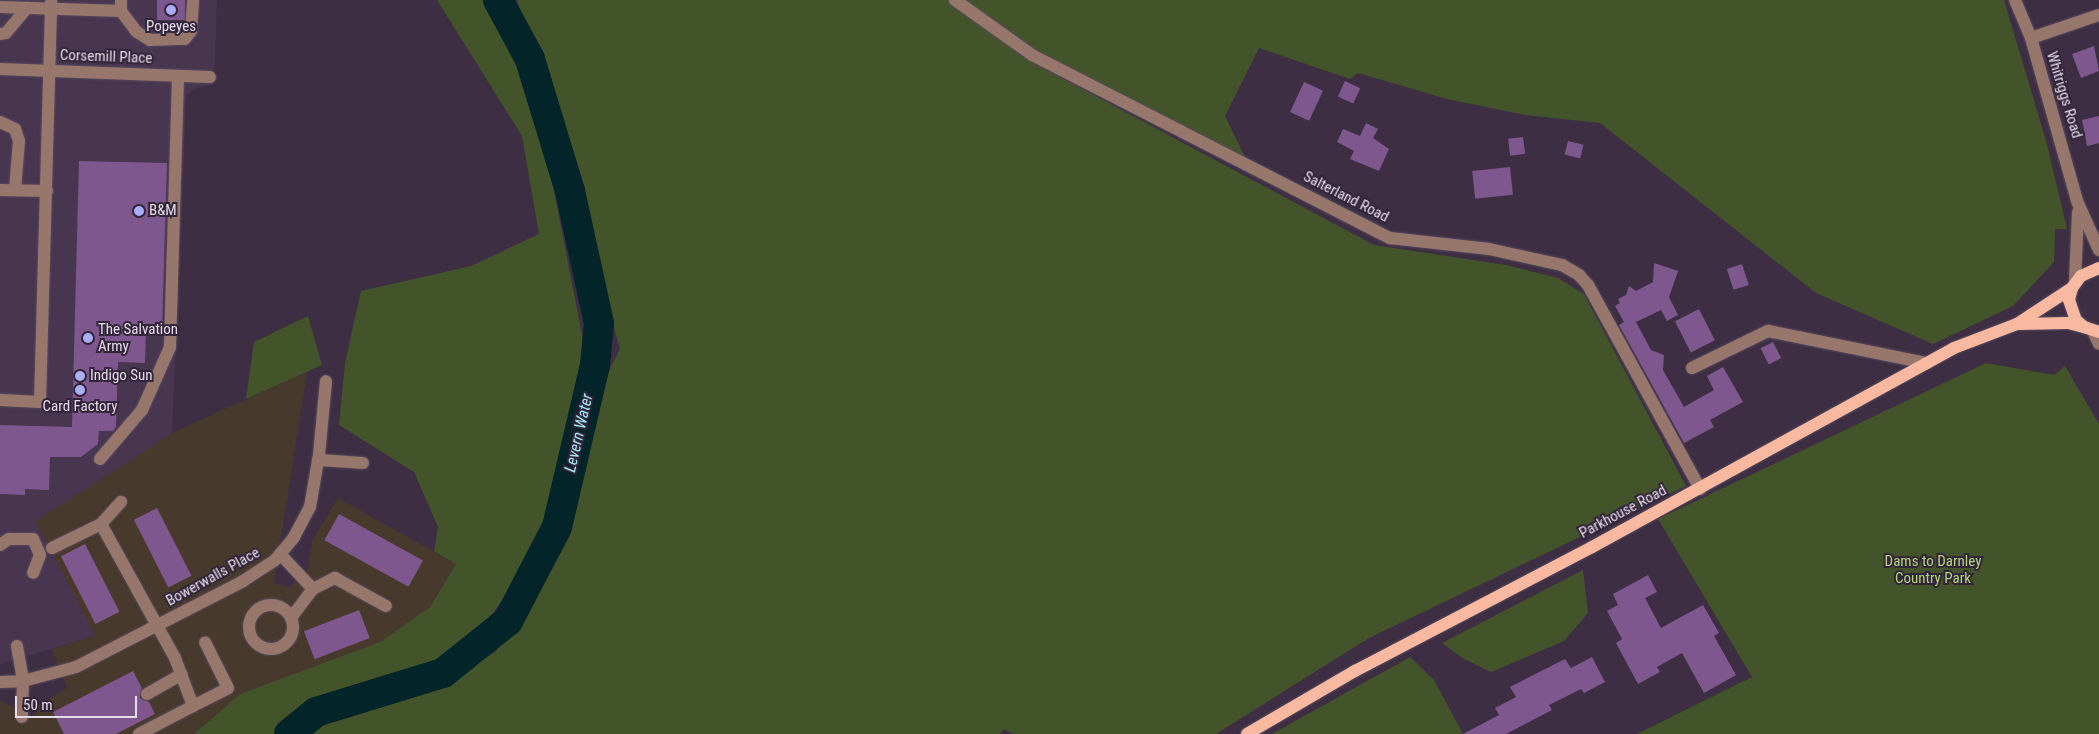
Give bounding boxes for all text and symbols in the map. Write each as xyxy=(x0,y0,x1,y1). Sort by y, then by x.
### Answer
marker: Popeyes xyxy=(165,4,177,16)
place label: Popeyes xyxy=(146,18,196,36)
street label: Corsemill Place xyxy=(59,46,153,68)
street label: Whitriggs Road xyxy=(2042,49,2086,141)
street label: Salterland Road xyxy=(1300,168,1392,226)
place label: B&M xyxy=(149,202,177,220)
marker: B&M xyxy=(133,205,145,217)
place label: The Salvation Army xyxy=(98,320,178,355)
marker: The Salvation Army xyxy=(82,332,94,344)
place label: Indigo Sun xyxy=(90,367,153,385)
marker: Indigo Sun xyxy=(74,370,86,382)
marker: Card Factory xyxy=(74,384,86,396)
water label: Levern Water xyxy=(561,392,597,474)
place label: Card Factory xyxy=(43,398,117,416)
street label: Parkhouse Road xyxy=(1576,481,1670,543)
street label: Bowerwalls Place xyxy=(163,544,263,610)
park label: Dams to Darnley Country Park xyxy=(1885,552,1981,587)
scale bar xyxy=(18,686,140,718)
text: 50 m xyxy=(23,696,53,714)

